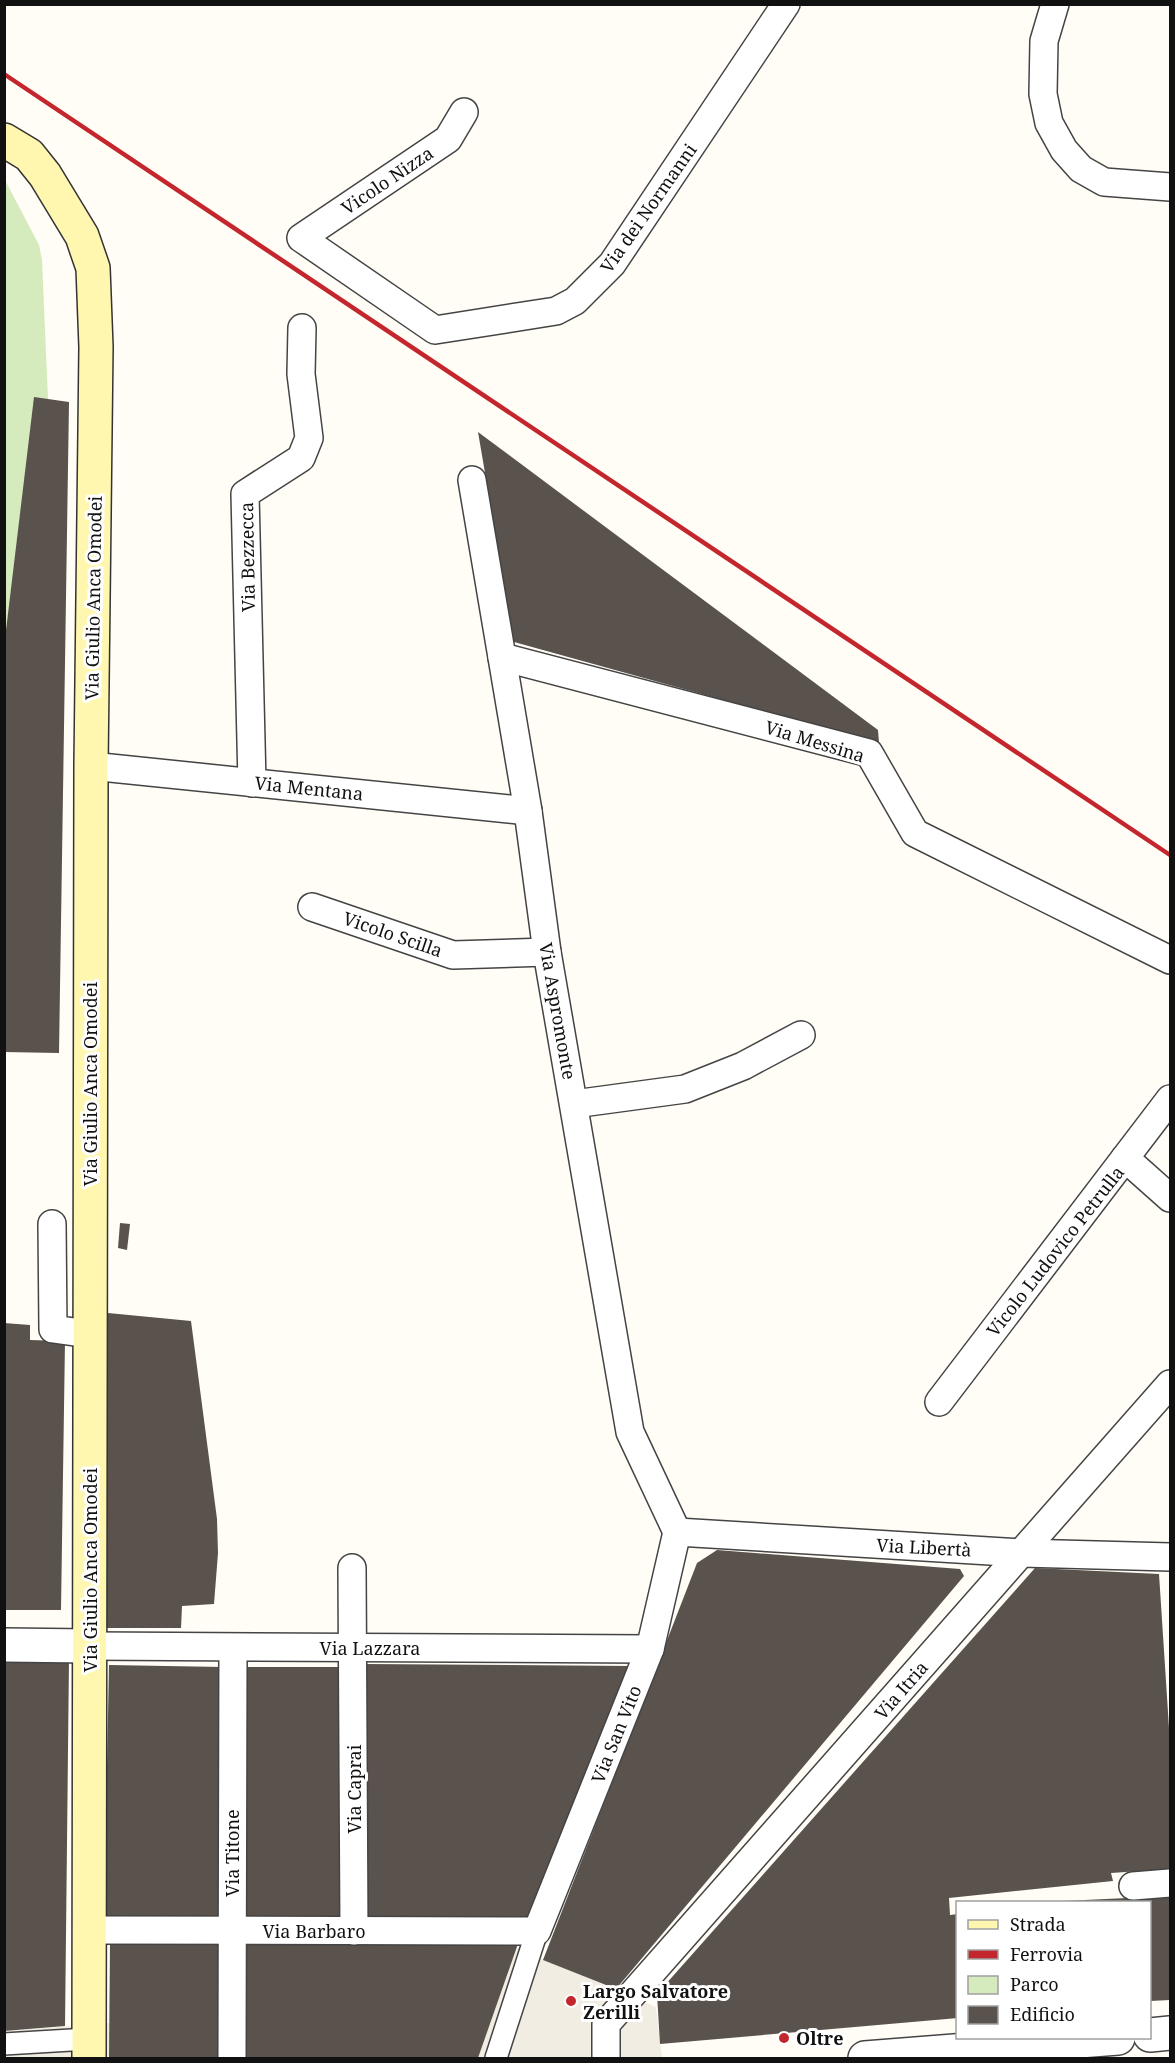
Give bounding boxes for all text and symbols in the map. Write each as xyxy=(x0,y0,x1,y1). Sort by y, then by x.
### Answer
street label: Via dei Normanni xyxy=(594,138,702,277)
street label: Vicolo Nizza xyxy=(336,140,438,220)
street label: Via Giulio Anca Omodei xyxy=(79,495,107,700)
street label: Via Bezzecca xyxy=(234,502,260,612)
street label: Via Messina xyxy=(762,714,868,768)
street label: Via Mentana xyxy=(254,770,364,806)
street label: Vicolo Scilla xyxy=(340,906,446,962)
street label: Via Aspromonte xyxy=(534,941,582,1081)
street label: Via Giulio Anca Omodei xyxy=(78,982,102,1186)
street label: Vicolo Ludovico Petrulla xyxy=(981,1161,1129,1341)
street label: Via Giulio Anca Omodei xyxy=(78,1468,102,1672)
street label: Via Libertà xyxy=(876,1533,972,1561)
street label: Via Lazzara xyxy=(320,1636,420,1660)
street label: Via Itria xyxy=(869,1656,933,1724)
street label: Via San Vito xyxy=(585,1681,647,1787)
street label: Via Caprai xyxy=(342,1744,366,1833)
street label: Via Titone xyxy=(220,1809,244,1897)
legend xyxy=(956,1901,1151,2039)
text: Strada xyxy=(1010,1912,1066,1936)
street label: Via Barbaro xyxy=(262,1919,366,1943)
text: Ferrovia xyxy=(1010,1942,1083,1966)
text: Parco xyxy=(1010,1972,1059,1996)
place label: Largo Salvatore Zerilli xyxy=(583,1979,728,2024)
marker: Largo Salvatore Zerilli xyxy=(564,1994,578,2008)
text: Edificio xyxy=(1010,2002,1075,2026)
place label: Oltre xyxy=(796,2026,844,2050)
marker: Oltre xyxy=(777,2031,791,2045)

